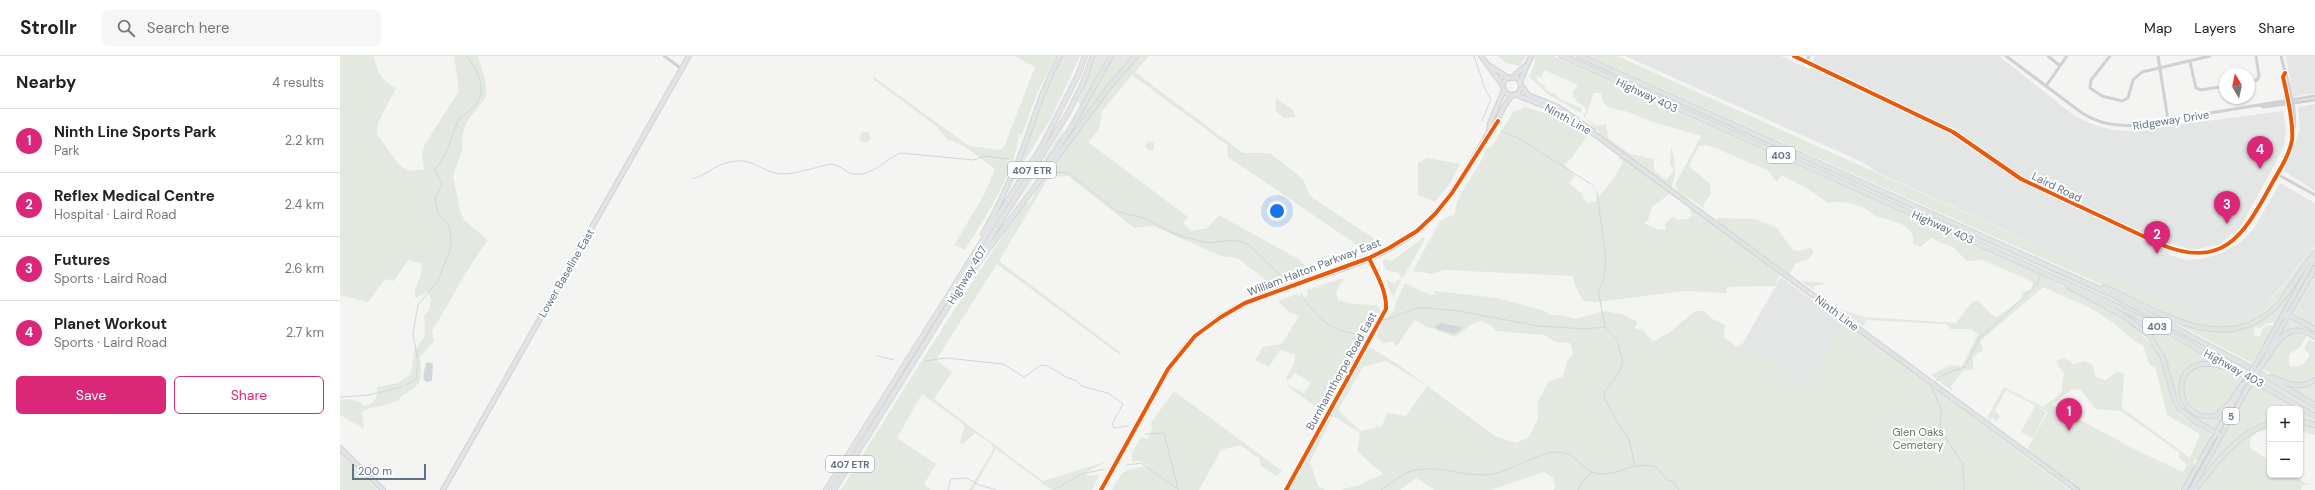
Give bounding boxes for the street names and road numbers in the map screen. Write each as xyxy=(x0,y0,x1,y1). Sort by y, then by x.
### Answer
street label: Highway 403 xyxy=(1614,75,1680,115)
street label: Ninth Line xyxy=(1542,100,1594,138)
street label: Ridgeway Drive xyxy=(2132,107,2210,133)
road number: 403 xyxy=(1767,147,1795,163)
road number: 407 ETR xyxy=(1008,162,1056,178)
street label: Laird Road xyxy=(2030,169,2084,205)
street label: Highway 403 xyxy=(1910,207,1976,247)
street label: Lower Baseline East xyxy=(535,226,597,320)
street label: William Halton Parkway East xyxy=(1245,235,1383,299)
street label: Highway 407 xyxy=(944,243,990,307)
street label: Ninth Line xyxy=(1812,292,1862,334)
street label: Burnhamthorpe Road East xyxy=(1303,309,1379,433)
road number: 403 xyxy=(2143,318,2171,334)
street label: Highway 403 xyxy=(2202,346,2266,390)
road number: 5 xyxy=(2223,408,2239,424)
road number: 407 ETR xyxy=(826,456,874,472)

